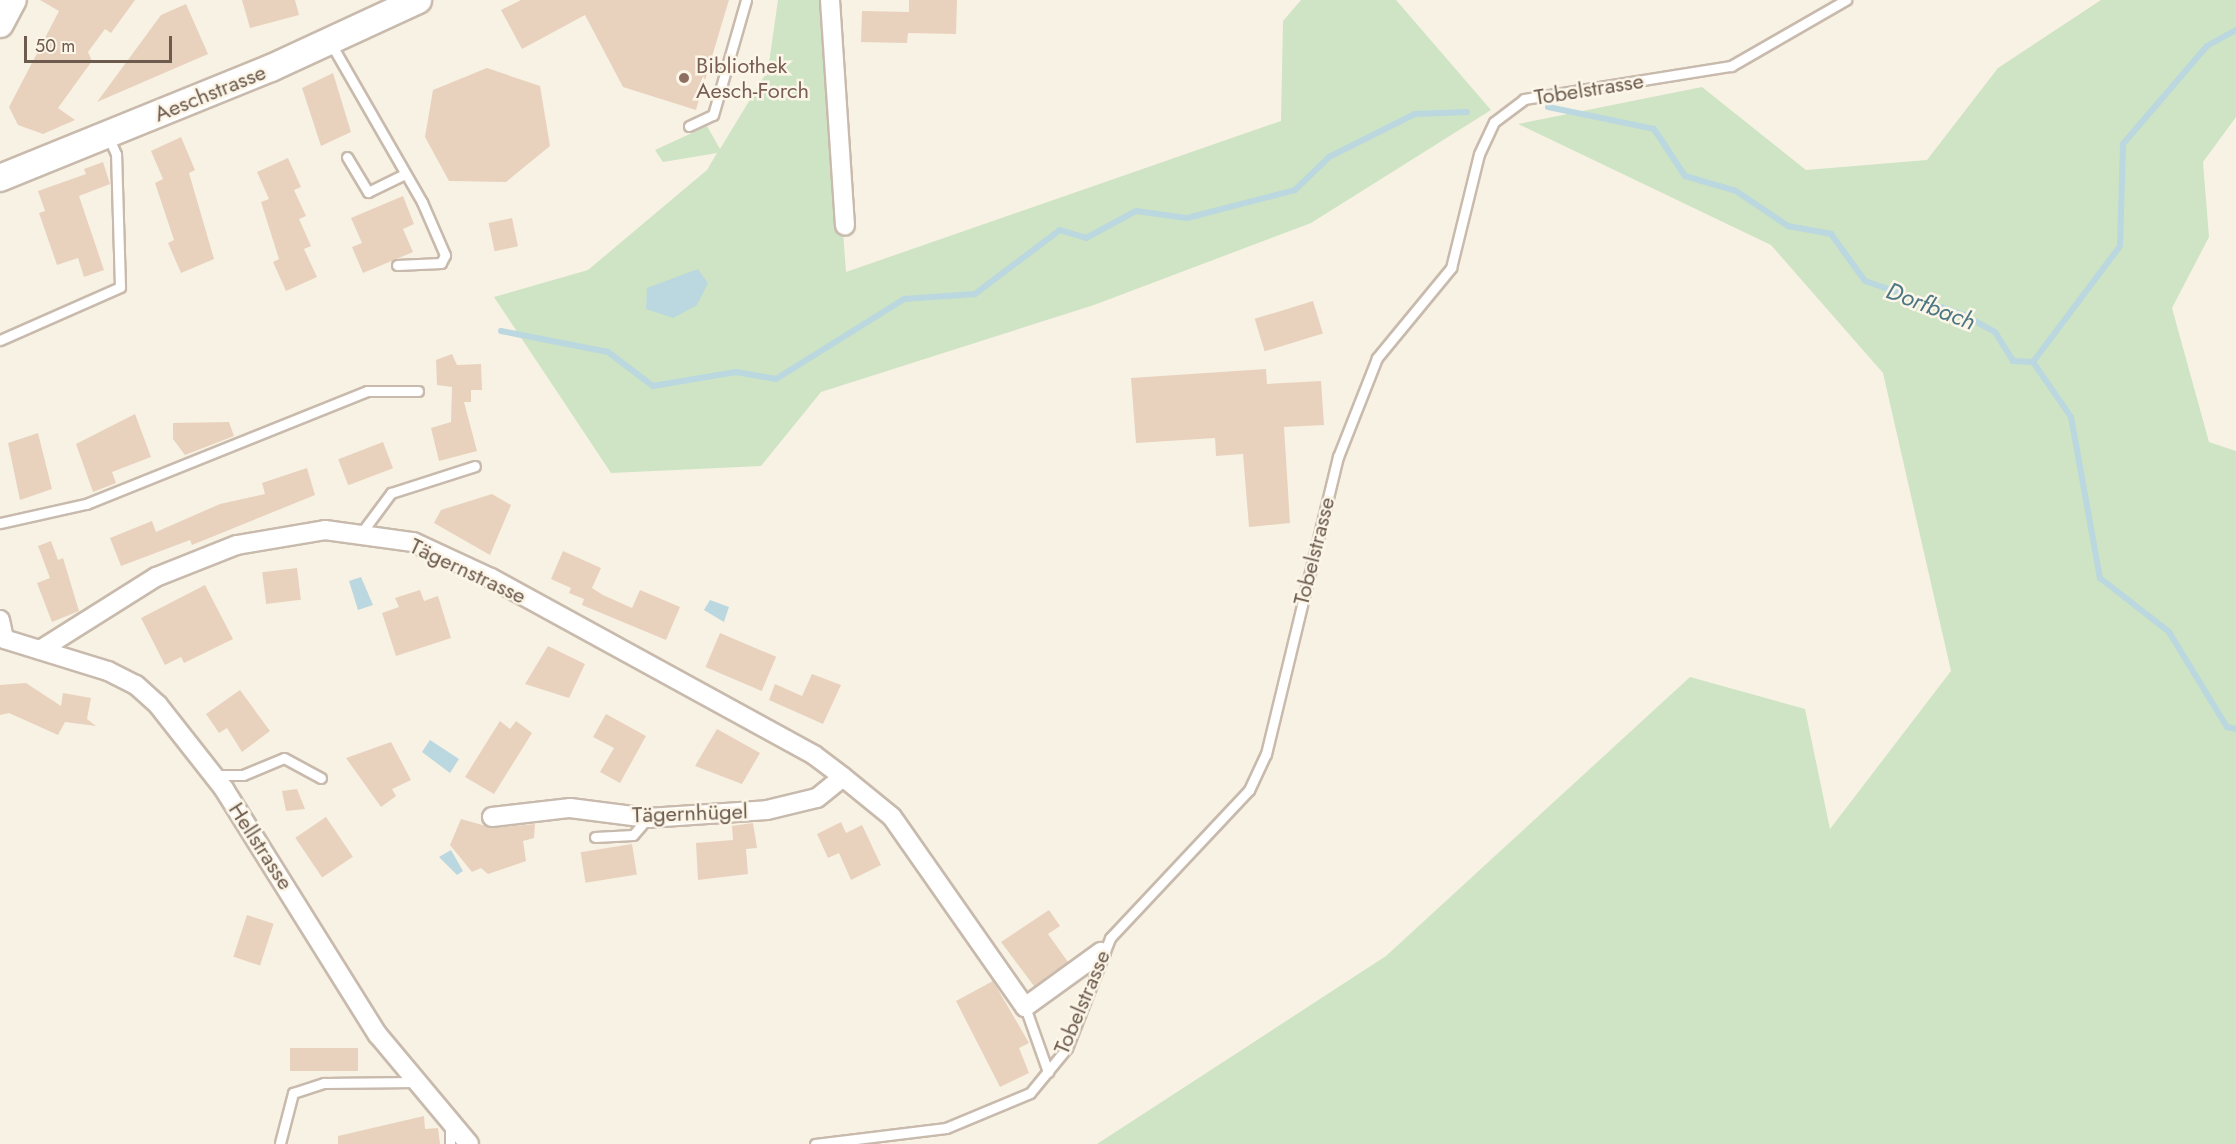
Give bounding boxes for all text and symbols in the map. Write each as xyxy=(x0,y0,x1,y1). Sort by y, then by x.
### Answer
scale bar xyxy=(27,24,176,62)
text: 50 m xyxy=(35,33,75,59)
place label: Bibliothek Aesch-Forch xyxy=(696,52,809,104)
street label: Aeschstrasse xyxy=(150,59,270,127)
street label: Tobelstrasse xyxy=(1532,67,1646,111)
marker: Bibliothek Aesch-Forch xyxy=(677,71,691,85)
water label: Dorfbach xyxy=(1882,276,1980,336)
street label: Tobelstrasse xyxy=(1288,494,1340,608)
street label: Tägernstrasse xyxy=(406,533,530,609)
street label: Hellstrasse xyxy=(223,797,299,895)
street label: Tägernhügel xyxy=(632,798,748,828)
street label: Tobelstrasse xyxy=(1048,946,1116,1058)

